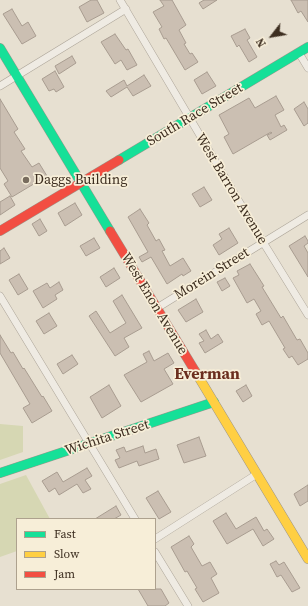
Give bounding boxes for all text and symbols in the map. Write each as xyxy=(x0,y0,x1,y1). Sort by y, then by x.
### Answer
north arrow xyxy=(252,16,292,56)
text: N xyxy=(253,35,270,50)
street label: South Race Street xyxy=(144,80,246,150)
street label: West Barron Avenue xyxy=(191,130,271,248)
place label: Daggs Building xyxy=(34,172,128,188)
marker: Daggs Building xyxy=(21,175,31,185)
street label: Morein Street xyxy=(171,244,253,304)
street label: West Enon Avenue xyxy=(117,250,191,358)
district label: Everman xyxy=(174,365,240,385)
street label: Wichita Street xyxy=(63,416,151,460)
legend xyxy=(16,518,156,590)
text: Fast xyxy=(54,526,76,542)
text: Slow xyxy=(54,546,79,562)
text: Jam xyxy=(54,566,75,582)

